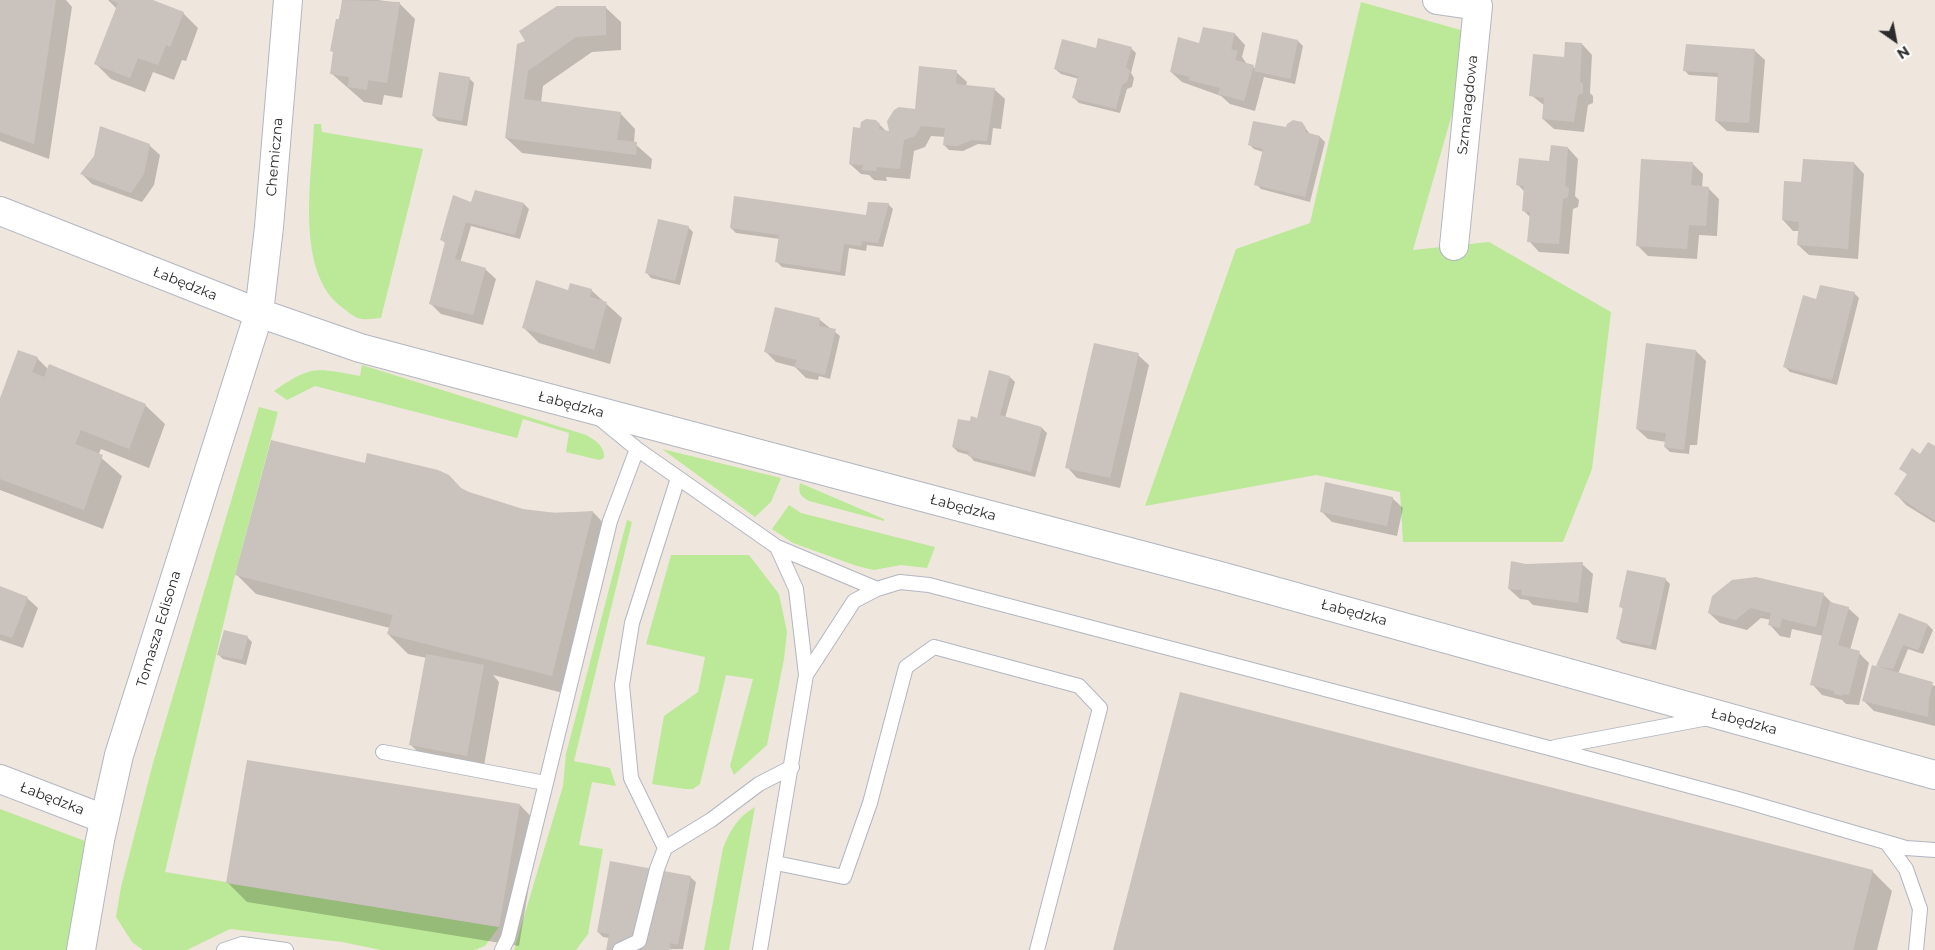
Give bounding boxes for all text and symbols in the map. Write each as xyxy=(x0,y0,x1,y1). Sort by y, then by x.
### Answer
north arrow xyxy=(1870,15,1920,65)
text: N xyxy=(1894,42,1913,63)
street label: Szmaragdowa xyxy=(1454,54,1482,156)
street label: Chemiczna xyxy=(263,117,287,197)
street label: Łabędzka xyxy=(150,264,220,304)
street label: Łabędzka xyxy=(536,388,606,422)
street label: Łabędzka xyxy=(928,491,998,525)
street label: Tomasza Edisona xyxy=(133,569,185,689)
street label: Łabędzka xyxy=(1319,596,1389,630)
street label: Łabędzka xyxy=(1709,705,1779,739)
street label: Łabędzka xyxy=(17,779,87,819)

